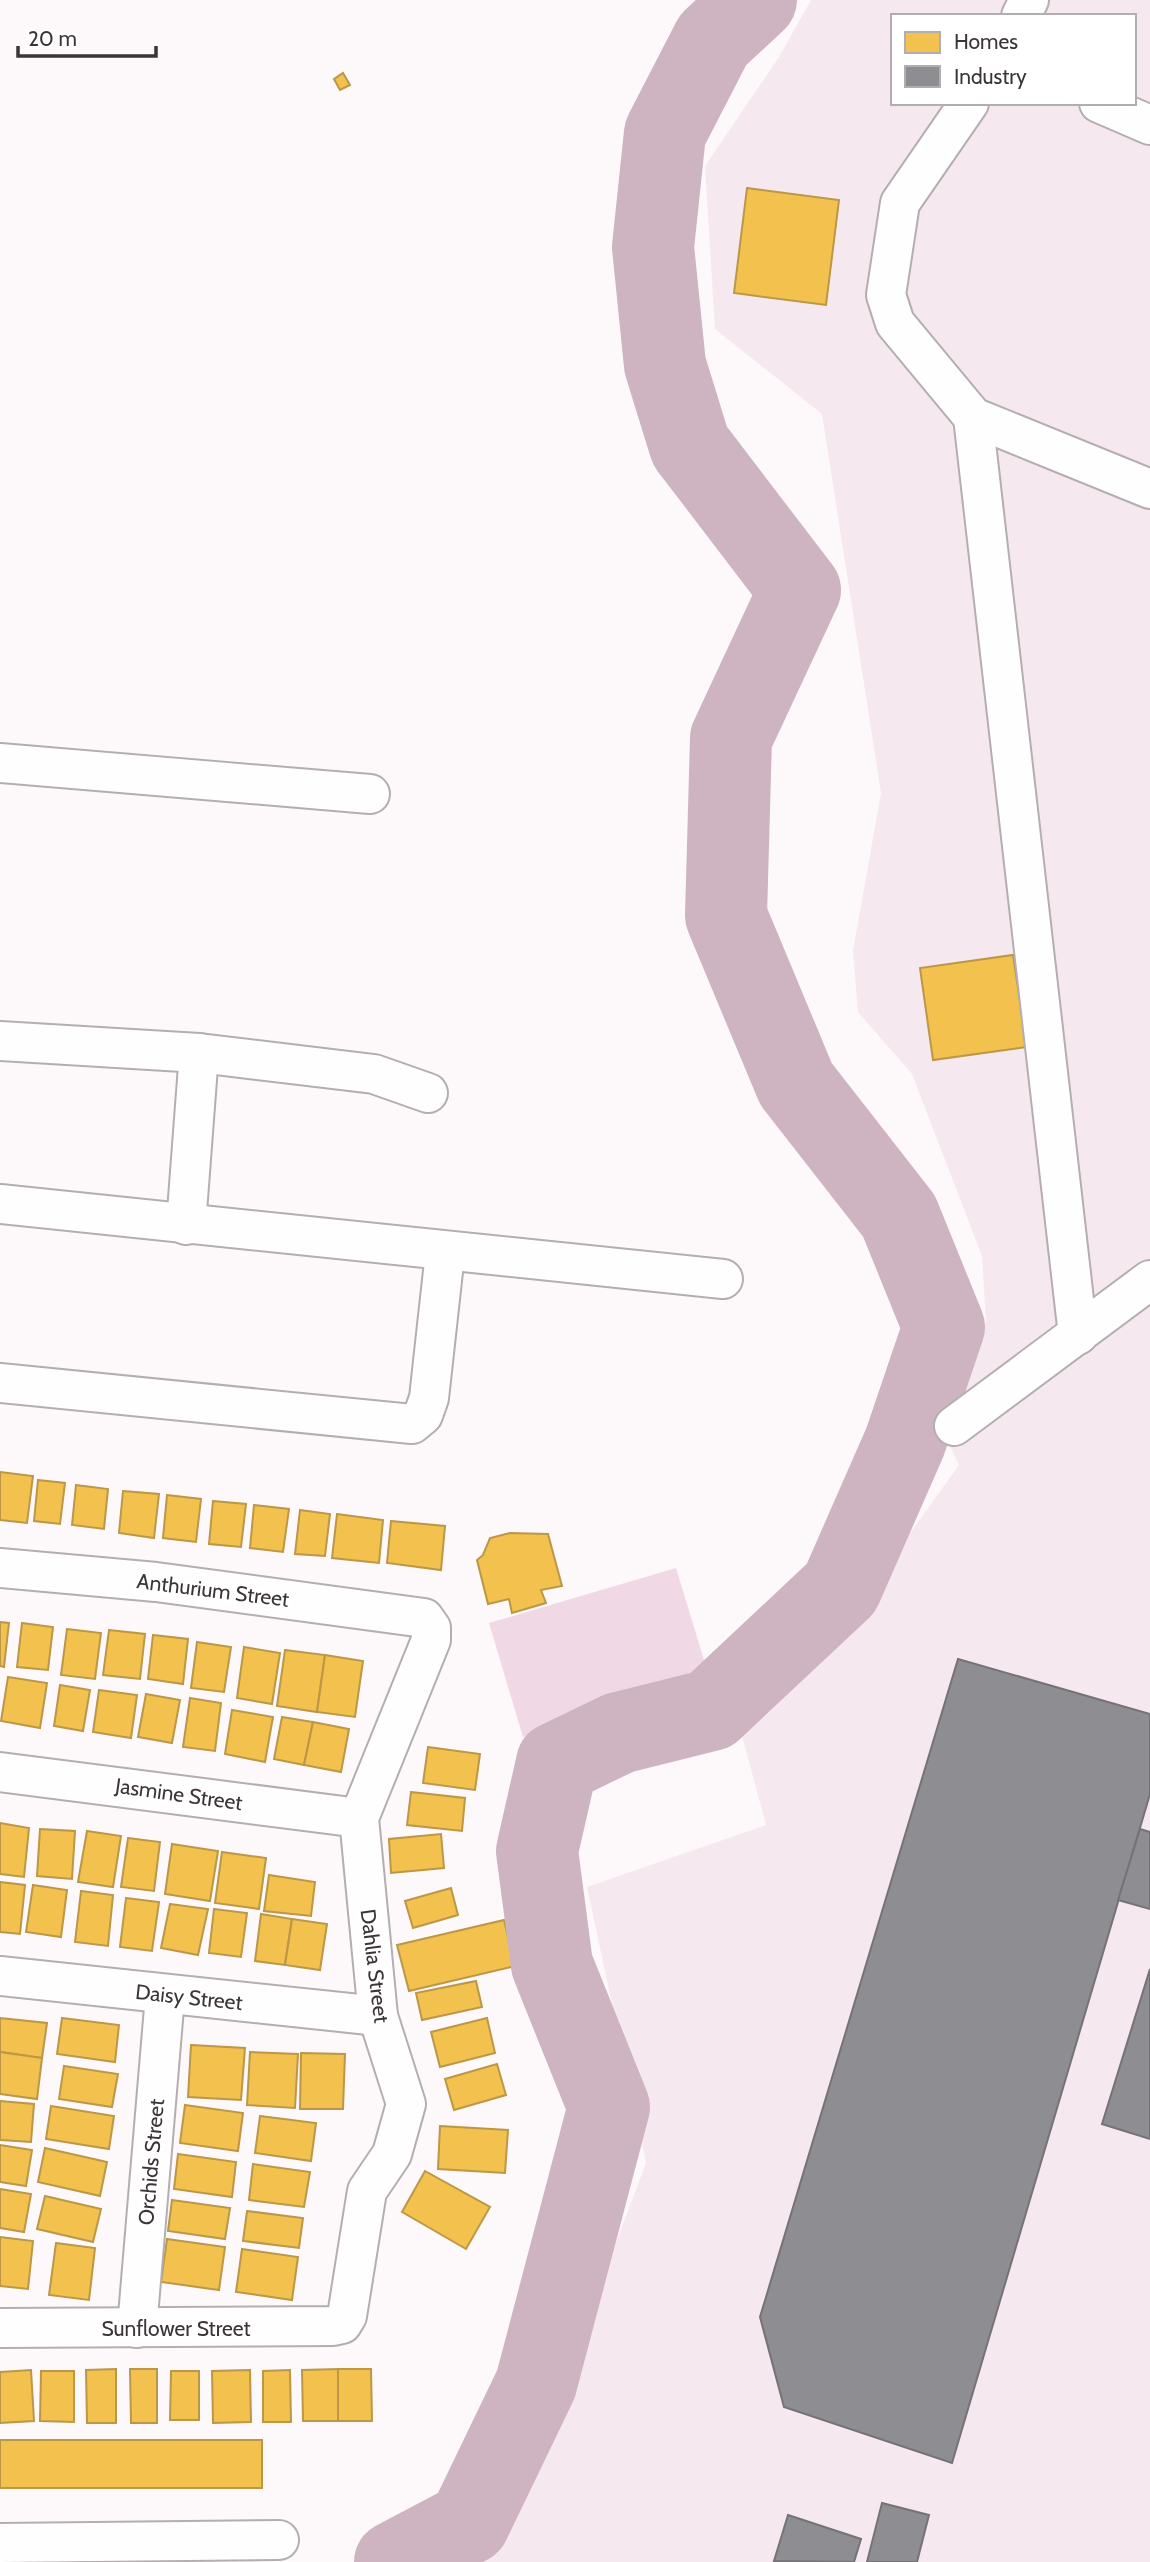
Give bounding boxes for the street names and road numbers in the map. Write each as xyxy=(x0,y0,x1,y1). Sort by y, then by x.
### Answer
street label: Anthurium Street xyxy=(135,1568,291,1612)
street label: Jasmine Street xyxy=(113,1773,244,1815)
street label: Dahlia Street xyxy=(356,1908,394,2024)
street label: Daisy Street xyxy=(134,1979,244,2015)
street label: Orchids Street xyxy=(133,2098,169,2226)
street label: Sunflower Street xyxy=(101,2316,251,2341)

